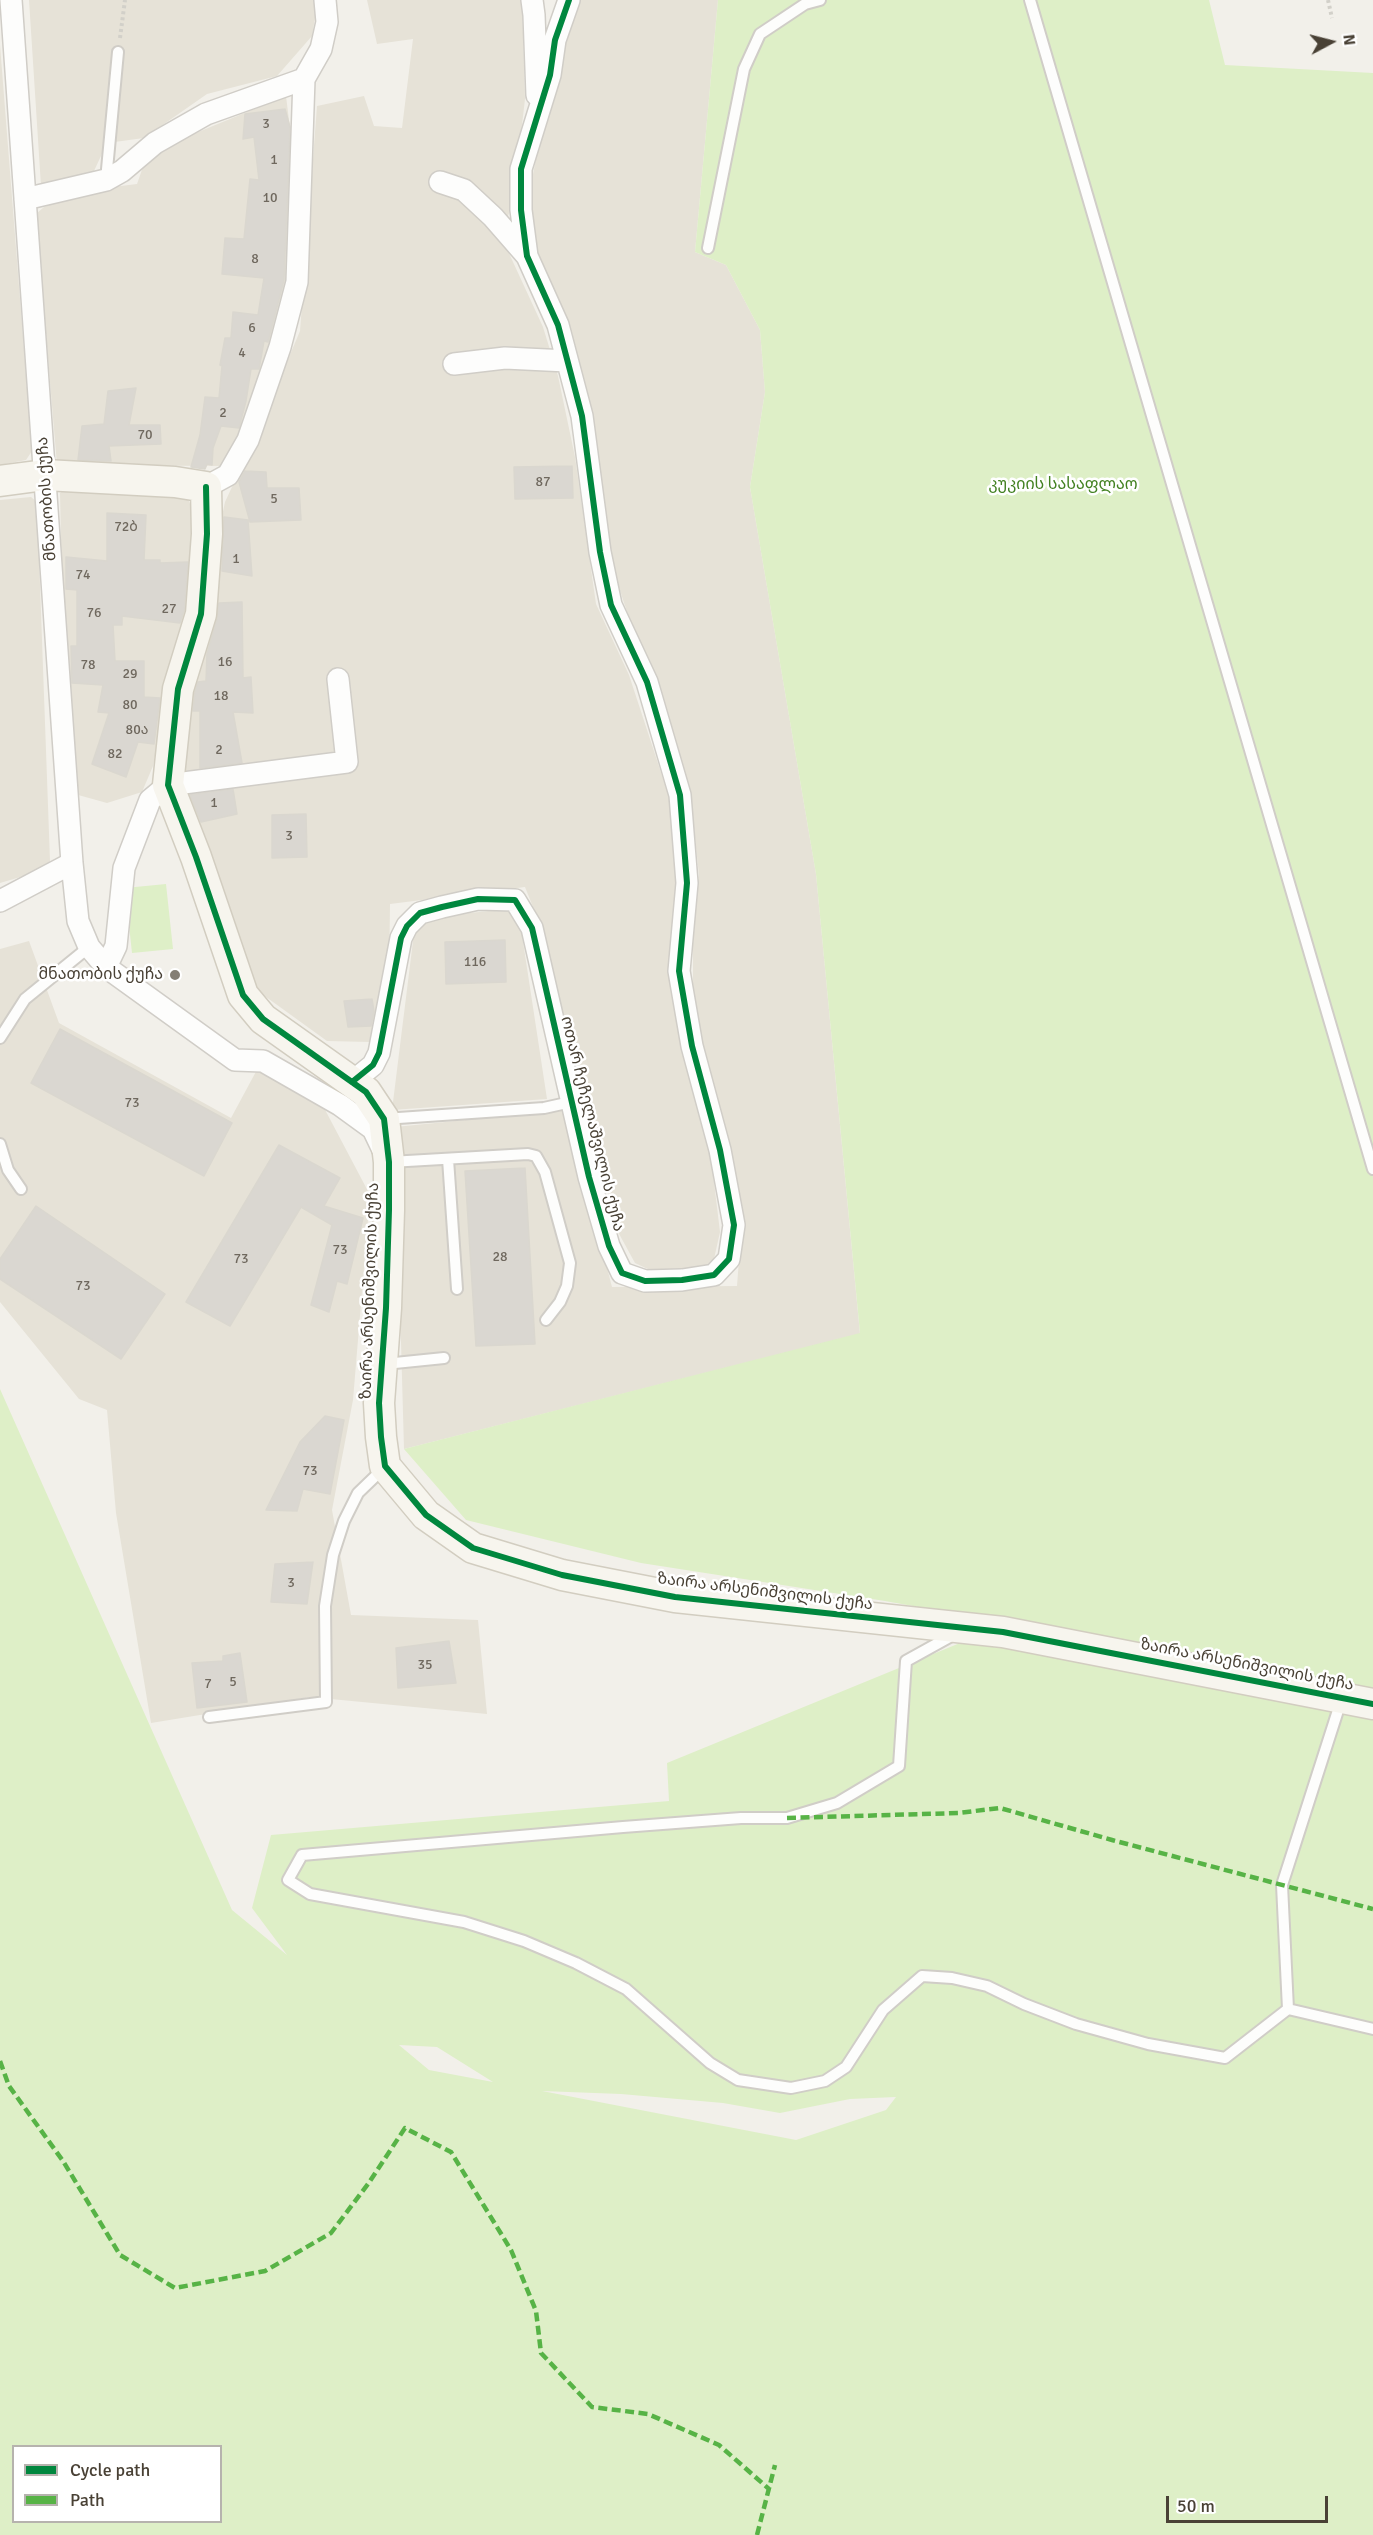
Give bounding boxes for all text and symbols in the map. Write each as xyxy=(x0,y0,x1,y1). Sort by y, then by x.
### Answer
north arrow xyxy=(1301,12,1361,72)
text: N xyxy=(1338,33,1359,47)
house number: 3 xyxy=(262,116,270,132)
house number: 1 xyxy=(270,152,278,168)
house number: 10 xyxy=(262,190,278,206)
house number: 8 xyxy=(251,251,259,267)
house number: 6 xyxy=(248,320,256,336)
house number: 4 xyxy=(238,345,246,361)
house number: 2 xyxy=(219,405,227,421)
house number: 70 xyxy=(137,427,153,443)
street label: მნათობის ქუჩა xyxy=(33,436,61,562)
house number: 87 xyxy=(535,474,551,490)
park label: კუკიის სასაფლაო xyxy=(988,475,1138,495)
house number: 5 xyxy=(270,491,278,507)
house number: 72ბ xyxy=(114,519,138,535)
house number: 1 xyxy=(232,551,240,567)
house number: 74 xyxy=(75,567,91,583)
house number: 27 xyxy=(161,601,177,617)
house number: 76 xyxy=(86,605,102,621)
house number: 16 xyxy=(217,654,233,670)
house number: 78 xyxy=(80,657,96,673)
house number: 29 xyxy=(122,666,138,682)
house number: 18 xyxy=(213,688,229,704)
house number: 80 xyxy=(122,697,138,713)
house number: 80ა xyxy=(126,722,148,738)
house number: 2 xyxy=(215,742,223,758)
house number: 82 xyxy=(107,746,123,762)
house number: 1 xyxy=(210,795,218,811)
house number: 3 xyxy=(285,828,293,844)
house number: 116 xyxy=(464,954,486,970)
place label: მნათობის ქუჩა xyxy=(38,965,163,985)
marker: მნათობის ქუჩა xyxy=(168,968,182,982)
street label: ოთარ ჩეჩელაშვილის ქუჩა xyxy=(556,1014,628,1234)
house number: 73 xyxy=(124,1095,140,1111)
street label: ზაირა არსენიშვილის ქუჩა xyxy=(357,1182,383,1400)
house number: 73 xyxy=(332,1242,348,1258)
house number: 28 xyxy=(492,1249,508,1265)
house number: 73 xyxy=(233,1251,249,1267)
house number: 73 xyxy=(75,1278,91,1294)
house number: 73 xyxy=(302,1463,318,1479)
street label: ზაირა არსენიშვილის ქუჩა xyxy=(656,1569,874,1615)
house number: 3 xyxy=(287,1575,295,1591)
street label: ზაირა არსენიშვილის ქუჩა xyxy=(1139,1635,1355,1695)
house number: 35 xyxy=(417,1657,433,1673)
house number: 5 xyxy=(229,1674,237,1690)
house number: 7 xyxy=(204,1676,212,1692)
legend xyxy=(12,2445,222,2523)
text: Cycle path xyxy=(70,2459,150,2481)
scale bar xyxy=(1169,2484,1331,2522)
text: Path xyxy=(70,2489,105,2511)
text: 50 m xyxy=(1177,2495,1215,2517)

